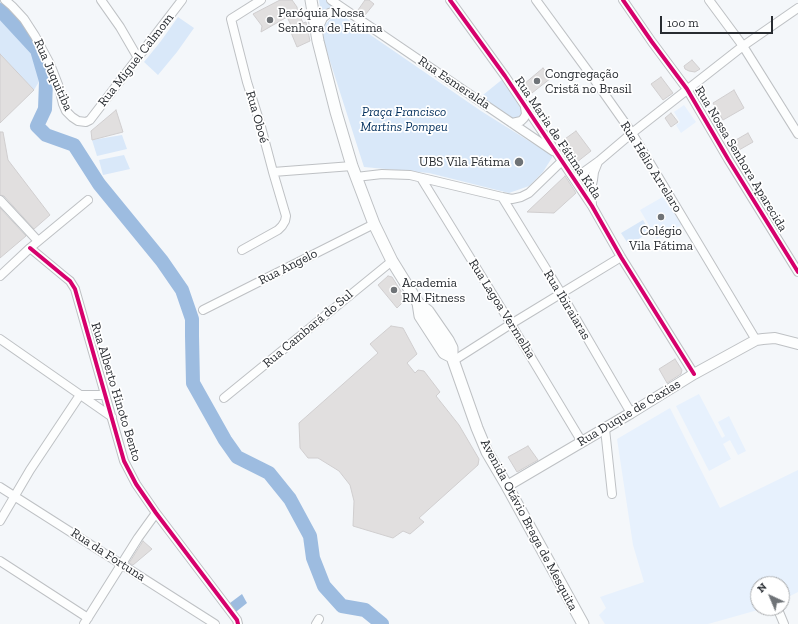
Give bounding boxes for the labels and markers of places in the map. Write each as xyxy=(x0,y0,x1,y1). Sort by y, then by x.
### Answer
place label: Paróquia Nossa Senhora de Fátima xyxy=(278,5,383,36)
marker: Paróquia Nossa Senhora de Fátima xyxy=(265,15,275,25)
place label: Congregação Cristã no Brasil xyxy=(545,66,632,97)
marker: Congregação Cristã no Brasil xyxy=(532,76,542,86)
place label: UBS Vila Fátima xyxy=(419,154,510,170)
marker: UBS Vila Fátima xyxy=(513,156,525,168)
marker: Colégio Vila Fátima xyxy=(656,212,666,222)
place label: Colégio Vila Fátima xyxy=(629,223,693,254)
place label: Academia RM Fitness xyxy=(402,275,465,306)
marker: Academia RM Fitness xyxy=(389,285,399,295)

